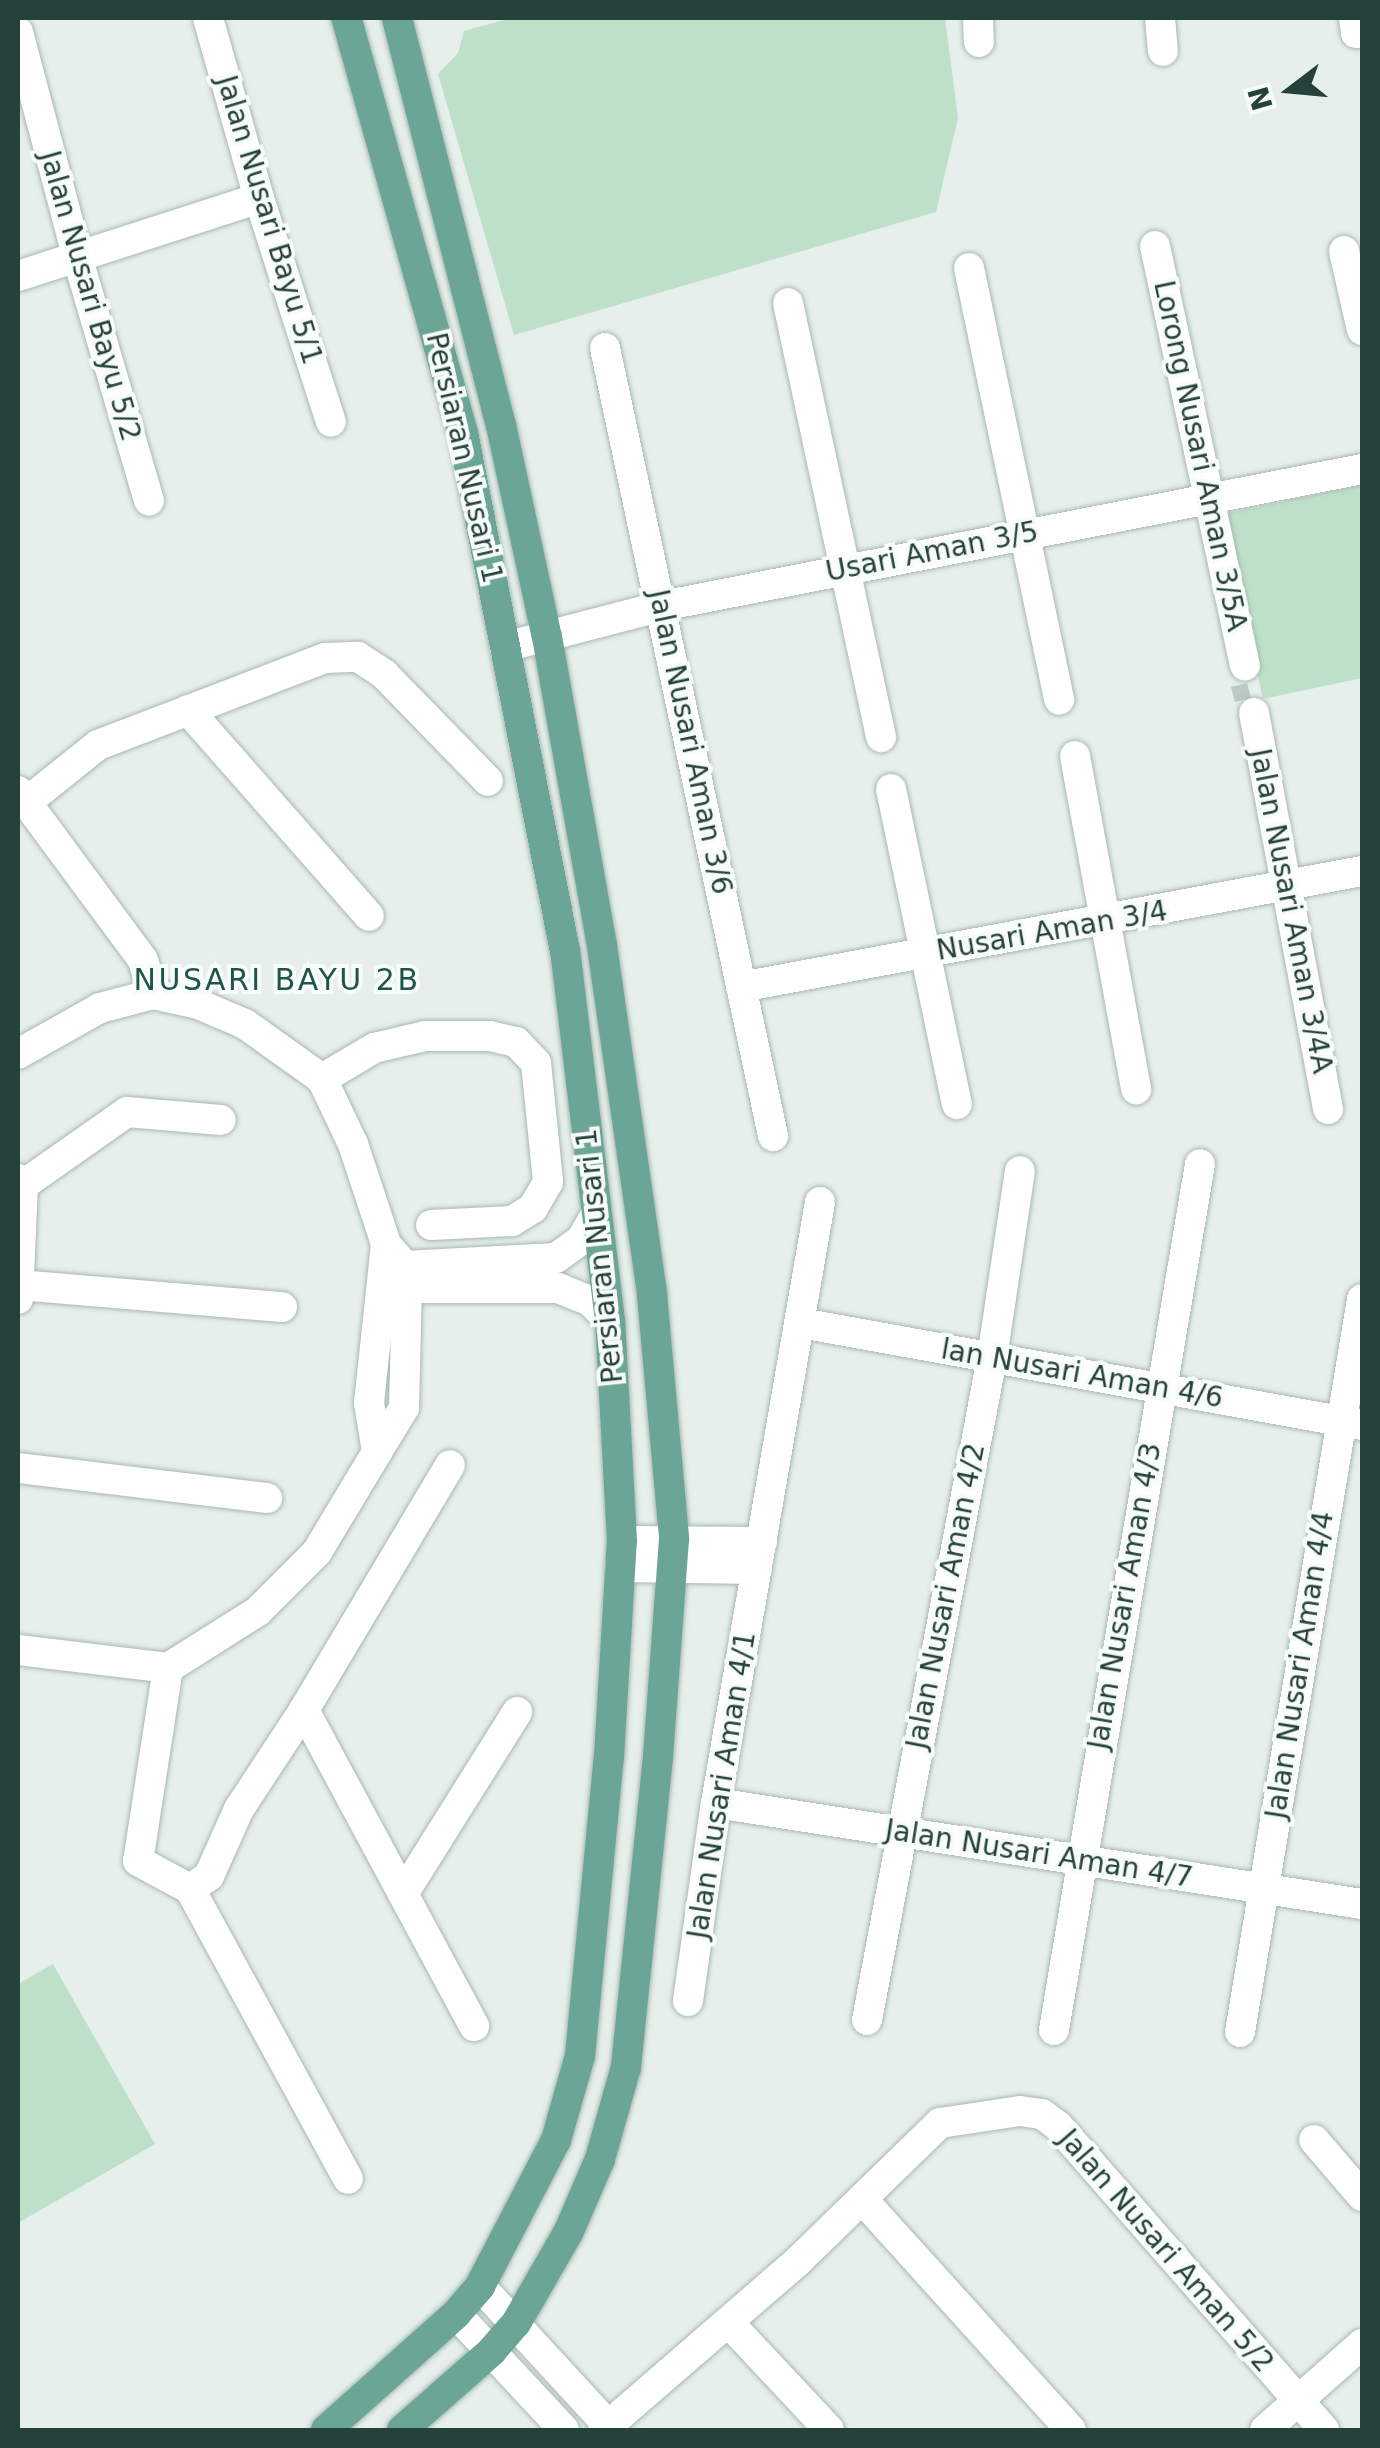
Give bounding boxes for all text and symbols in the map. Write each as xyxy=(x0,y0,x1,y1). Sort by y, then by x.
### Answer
north arrow xyxy=(1240,40,1340,140)
street label: Jalan Nusari Bayu 5/1 xyxy=(209,72,329,368)
text: N xyxy=(1242,83,1280,114)
street label: Jalan Nusari Bayu 5/2 xyxy=(32,147,148,445)
street label: Lorong Nusari Aman 3/5A xyxy=(1146,278,1254,634)
street label: Persiaran Nusari 1 xyxy=(419,330,509,586)
street label: Usari Aman 3/5 xyxy=(823,515,1041,589)
street label: Jalan Nusari Aman 3/6 xyxy=(641,586,739,898)
street label: Jalan Nusari Aman 3/4A xyxy=(1243,746,1339,1076)
street label: Nusari Aman 3/4 xyxy=(934,894,1170,968)
district label: NUSARI BAYU 2B xyxy=(133,962,421,998)
street label: Persiaran Nusari 1 xyxy=(570,1127,630,1385)
street label: lan Nusari Aman 4/6 xyxy=(938,1333,1226,1415)
street label: Jalan Nusari Aman 4/2 xyxy=(900,1440,992,1752)
street label: Jalan Nusari Aman 4/3 xyxy=(1081,1440,1169,1752)
street label: Jalan Nusari Aman 4/4 xyxy=(1259,1509,1341,1821)
street label: Jalan Nusari Aman 4/1 xyxy=(681,1629,763,1941)
street label: Jalan Nusari Aman 4/7 xyxy=(883,1813,1195,1895)
street label: Jalan Nusari Aman 5/2 xyxy=(1051,2123,1281,2379)

